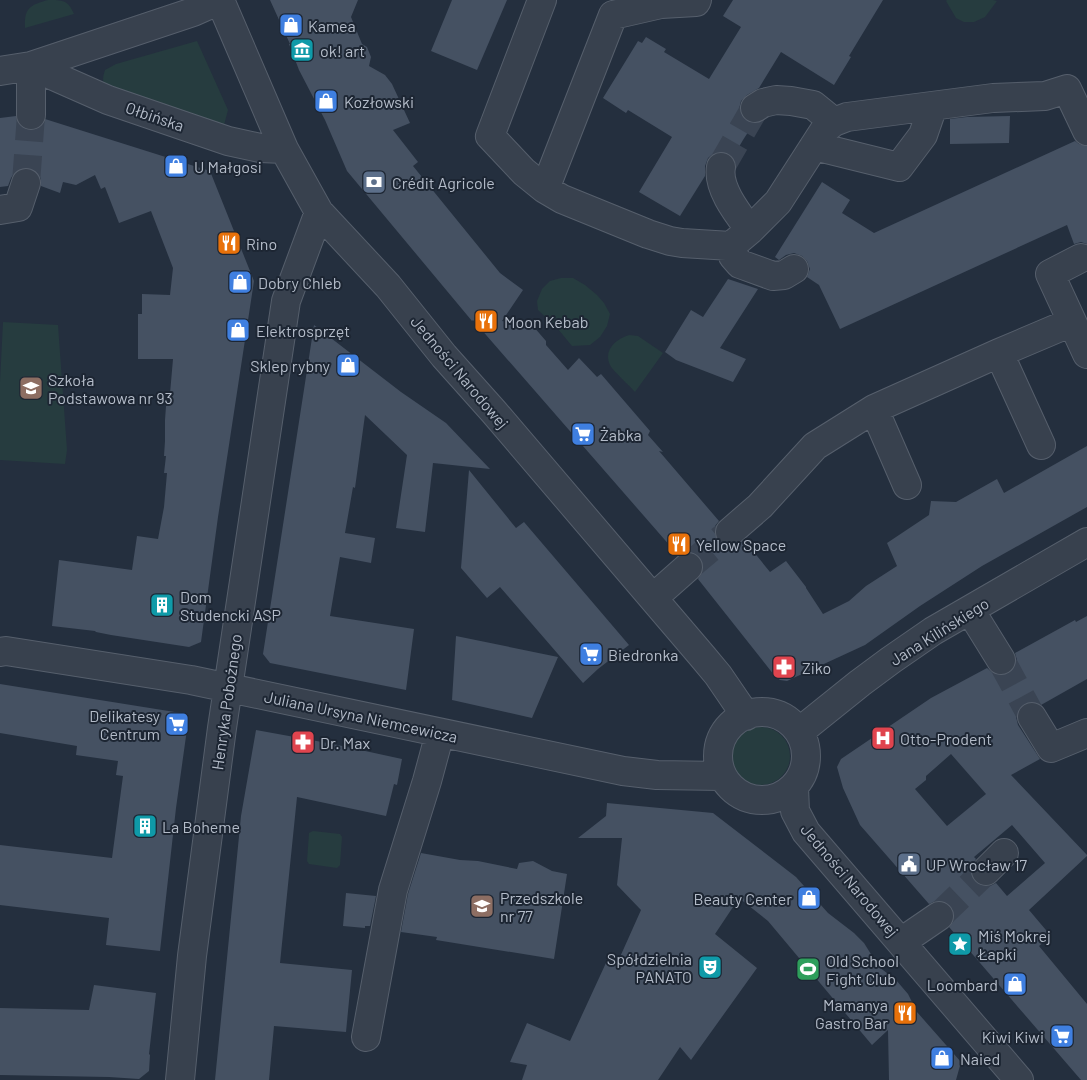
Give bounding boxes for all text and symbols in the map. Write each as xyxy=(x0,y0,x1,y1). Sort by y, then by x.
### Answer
shop icon: Kamea xyxy=(278,12,304,38)
place label: Kamea xyxy=(308,16,356,35)
museum icon: ok! art xyxy=(289,37,315,63)
place label: ok! art xyxy=(320,41,365,60)
shop icon: Kozłowski xyxy=(313,88,339,114)
place label: Kozłowski xyxy=(344,92,414,111)
street label: Ołbińska xyxy=(123,97,187,135)
shop icon: U Małgosi xyxy=(163,153,189,179)
place label: U Małgosi xyxy=(194,157,262,176)
bank icon: Crédit Agricole xyxy=(361,169,387,195)
place label: Crédit Agricole xyxy=(392,173,495,192)
restaurant icon: Rino xyxy=(216,230,242,256)
place label: Rino xyxy=(246,234,277,253)
shop icon: Dobry Chleb xyxy=(227,269,253,295)
place label: Dobry Chleb xyxy=(258,273,341,292)
restaurant icon: Moon Kebab xyxy=(473,308,499,334)
street label: Jedności Narodowej xyxy=(407,312,513,432)
place label: Moon Kebab xyxy=(504,312,588,331)
shop icon: Elektrosprzęt xyxy=(225,317,251,343)
place label: Elektrosprzęt xyxy=(256,321,350,340)
shop icon: Sklep rybny xyxy=(335,352,361,378)
place label: Sklep rybny xyxy=(250,356,331,375)
place label: Szkoła Podstawowa nr 93 xyxy=(48,370,173,407)
school or university icon: Szkoła Podstawowa nr 93 xyxy=(18,375,44,401)
supermarket icon: Żabka xyxy=(570,421,596,447)
place label: Żabka xyxy=(600,425,642,444)
restaurant icon: Yellow Space xyxy=(666,531,692,557)
place label: Yellow Space xyxy=(696,535,786,554)
place label: Dom Studencki ASP xyxy=(180,587,281,624)
building icon: Dom Studencki ASP xyxy=(149,592,175,618)
street label: Jana Kilińskiego xyxy=(886,593,992,669)
street label: Henryka Pobożnego xyxy=(207,633,245,771)
supermarket icon: Biedronka xyxy=(578,641,604,667)
place label: Biedronka xyxy=(608,645,679,664)
pharmacy icon: Ziko xyxy=(771,654,797,680)
place label: Ziko xyxy=(802,658,831,677)
street label: Juliana Ursyna Niemcewicza xyxy=(263,686,459,746)
place label: Delikatesy Centrum xyxy=(89,706,161,743)
supermarket icon: Delikatesy Centrum xyxy=(164,711,190,737)
hospital icon: Otto-Prodent xyxy=(870,725,896,751)
pharmacy icon: Dr. Max xyxy=(290,729,316,755)
place label: Otto-Prodent xyxy=(900,729,992,748)
place label: Dr. Max xyxy=(320,733,370,752)
building icon: La Boheme xyxy=(132,813,158,839)
place label: La Boheme xyxy=(162,817,240,836)
street label: Jedności Narodowej xyxy=(797,820,903,940)
public building icon: UP Wrocław 17 xyxy=(896,851,922,877)
place label: UP Wrocław 17 xyxy=(926,855,1028,874)
shop icon: Beauty Center xyxy=(796,885,822,911)
place label: Przedszkole nr 77 xyxy=(500,888,583,925)
place label: Beauty Center xyxy=(694,889,792,908)
school or university icon: Przedszkole nr 77 xyxy=(469,893,495,919)
place label: Miś Mokrej Łapki xyxy=(977,926,1051,963)
place icon: Miś Mokrej Łapki xyxy=(947,931,973,957)
place label: Spółdzielnia PANATO xyxy=(607,949,692,986)
place label: Old School Fight Club xyxy=(826,951,899,988)
theatre icon: Spółdzielnia PANATO xyxy=(697,954,723,980)
sports icon: Old School Fight Club xyxy=(795,956,821,982)
shop icon: Loombard xyxy=(1002,971,1028,997)
place label: Loombard xyxy=(927,975,998,994)
place label: Mamanya Gastro Bar xyxy=(815,995,888,1032)
restaurant icon: Mamanya Gastro Bar xyxy=(892,1000,918,1026)
supermarket icon: Kiwi Kiwi xyxy=(1049,1023,1075,1049)
place label: Kiwi Kiwi xyxy=(982,1027,1044,1046)
shop icon: Naied xyxy=(929,1045,955,1071)
place label: Naied xyxy=(960,1049,1000,1068)

